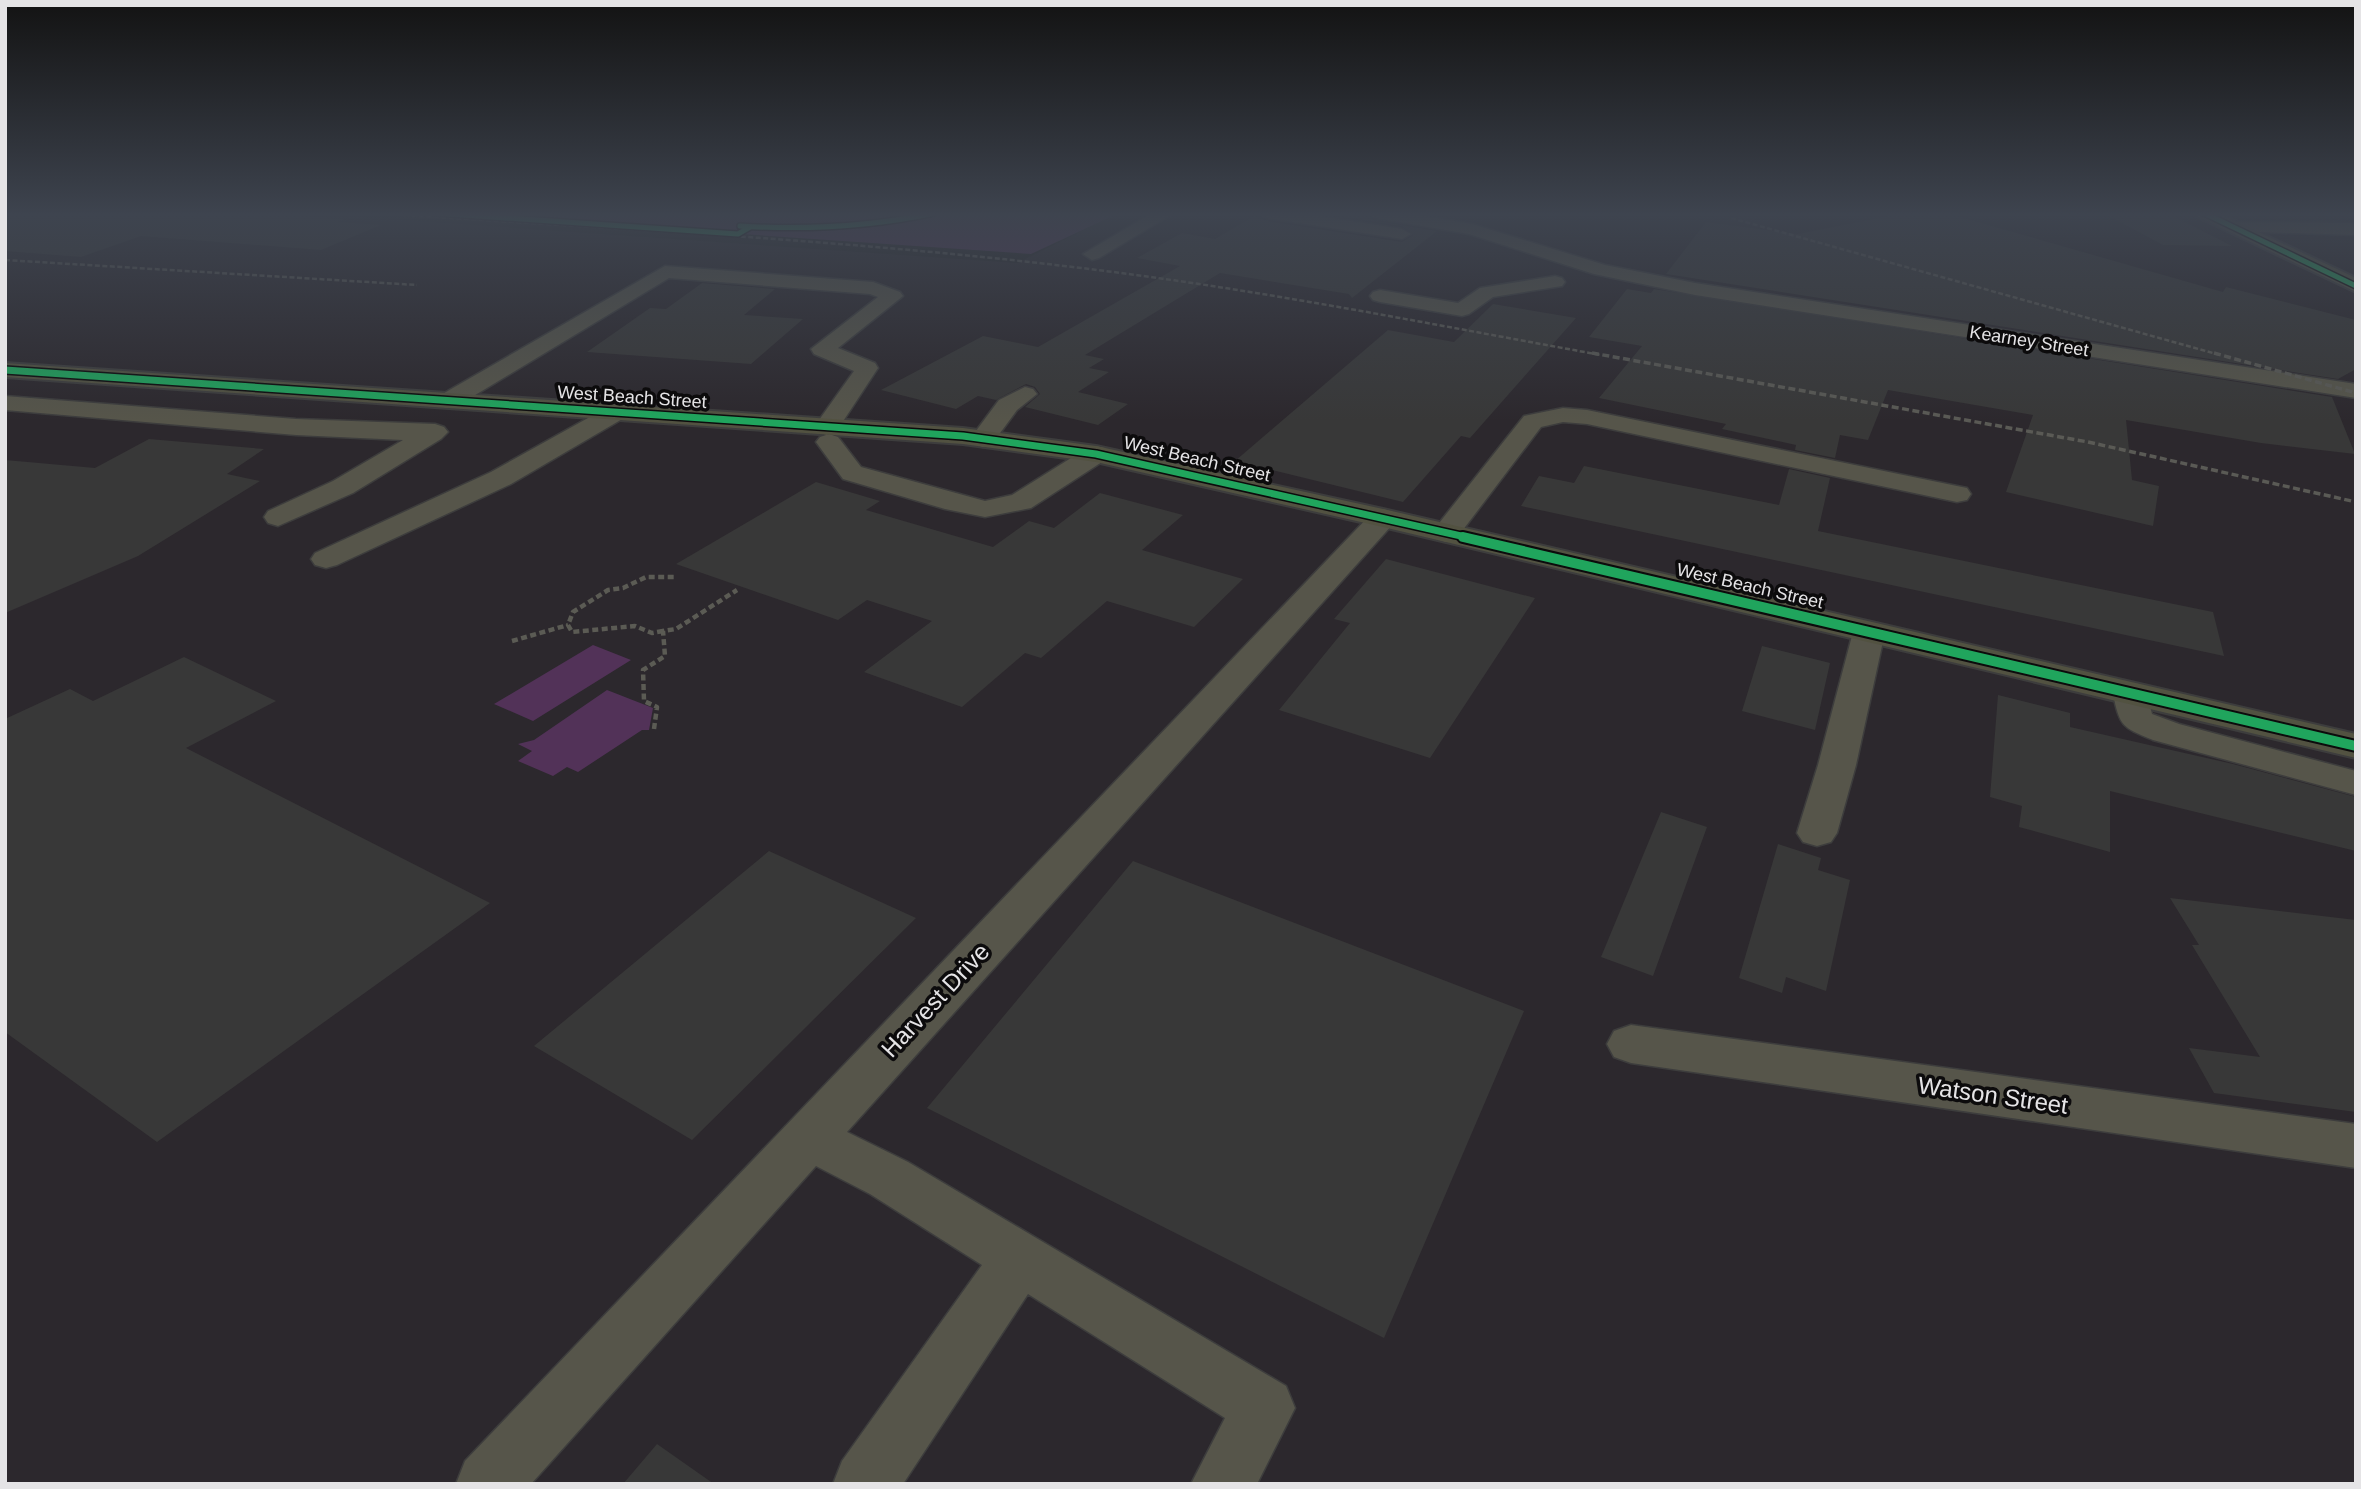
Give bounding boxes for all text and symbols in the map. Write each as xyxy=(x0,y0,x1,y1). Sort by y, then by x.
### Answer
street label: Kearney Street xyxy=(1968,322,2090,360)
street label: West Beach Street xyxy=(557,382,707,412)
street label: West Beach Street xyxy=(1122,432,1272,486)
street label: West Beach Street xyxy=(1675,559,1825,613)
street label: Harvest Drive xyxy=(876,938,994,1062)
street label: Watson Street xyxy=(1916,1071,2070,1119)

